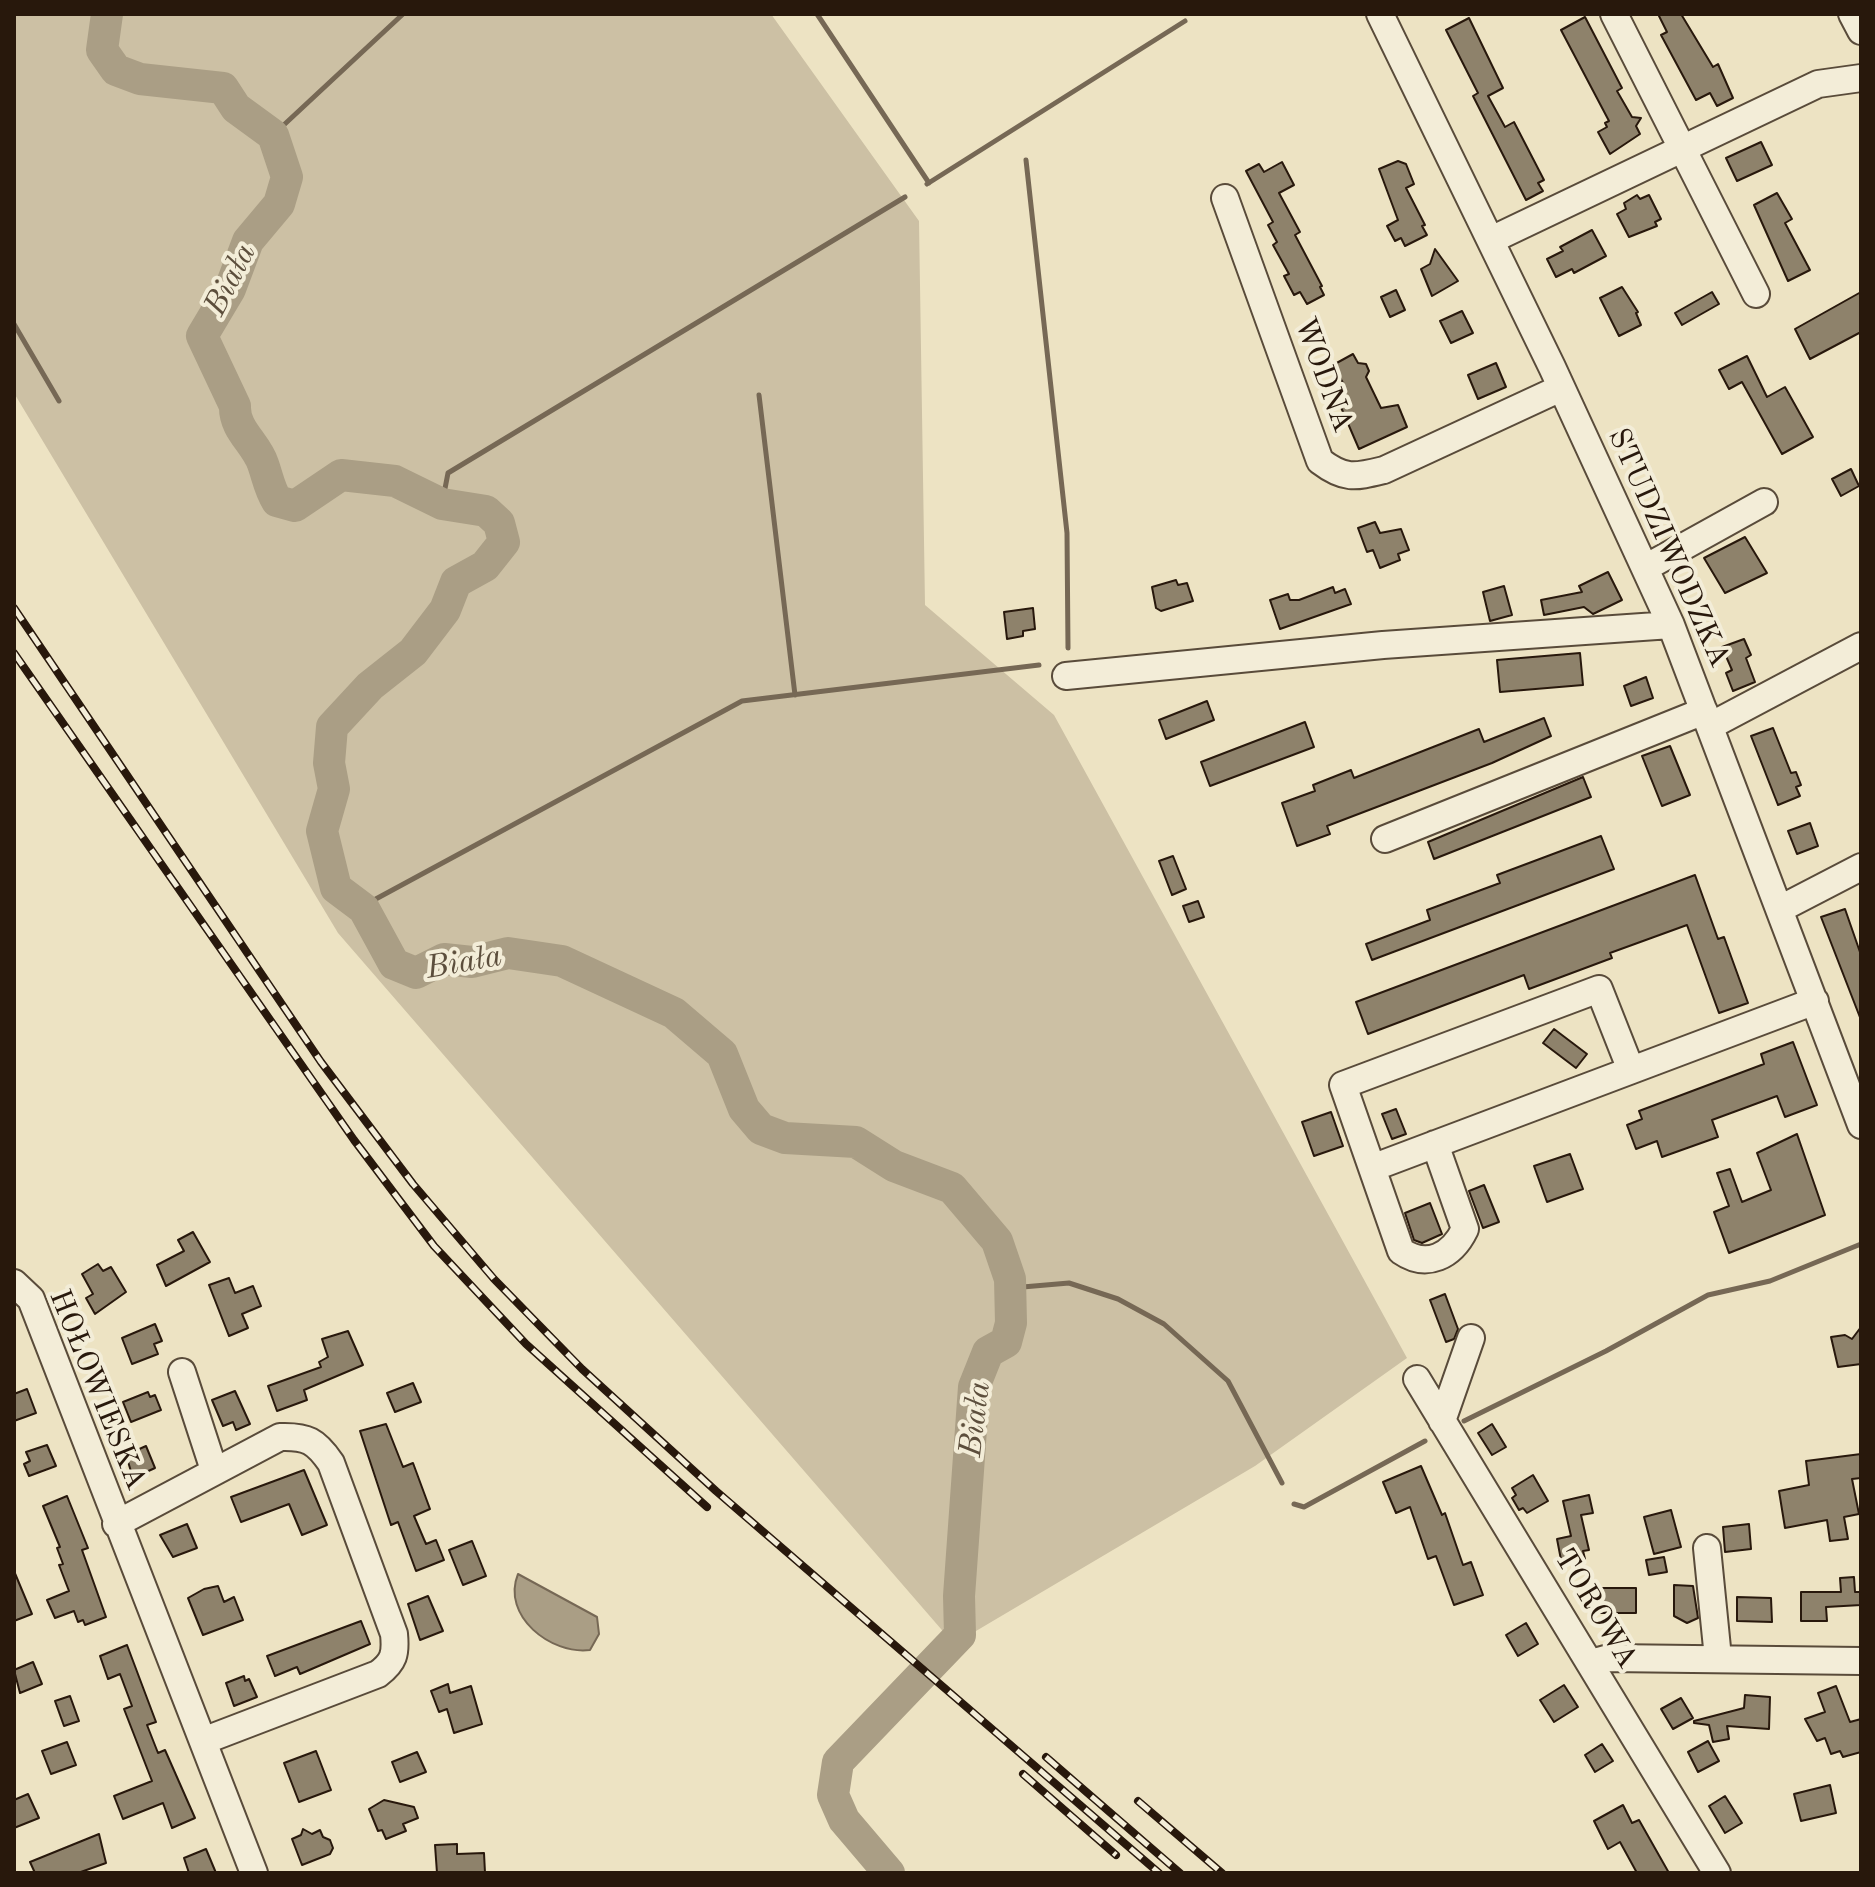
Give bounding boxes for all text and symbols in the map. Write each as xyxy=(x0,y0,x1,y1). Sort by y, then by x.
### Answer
water label: Biała xyxy=(197,237,265,323)
street label: WODNA xyxy=(1286,313,1360,437)
street label: STUDZIWODZKA xyxy=(1599,423,1737,673)
water label: Biała xyxy=(423,937,505,989)
street label: HOŁOWIESKA xyxy=(40,1285,154,1495)
water label: Biała xyxy=(952,1379,1000,1459)
street label: TOROWA xyxy=(1545,1543,1645,1675)

